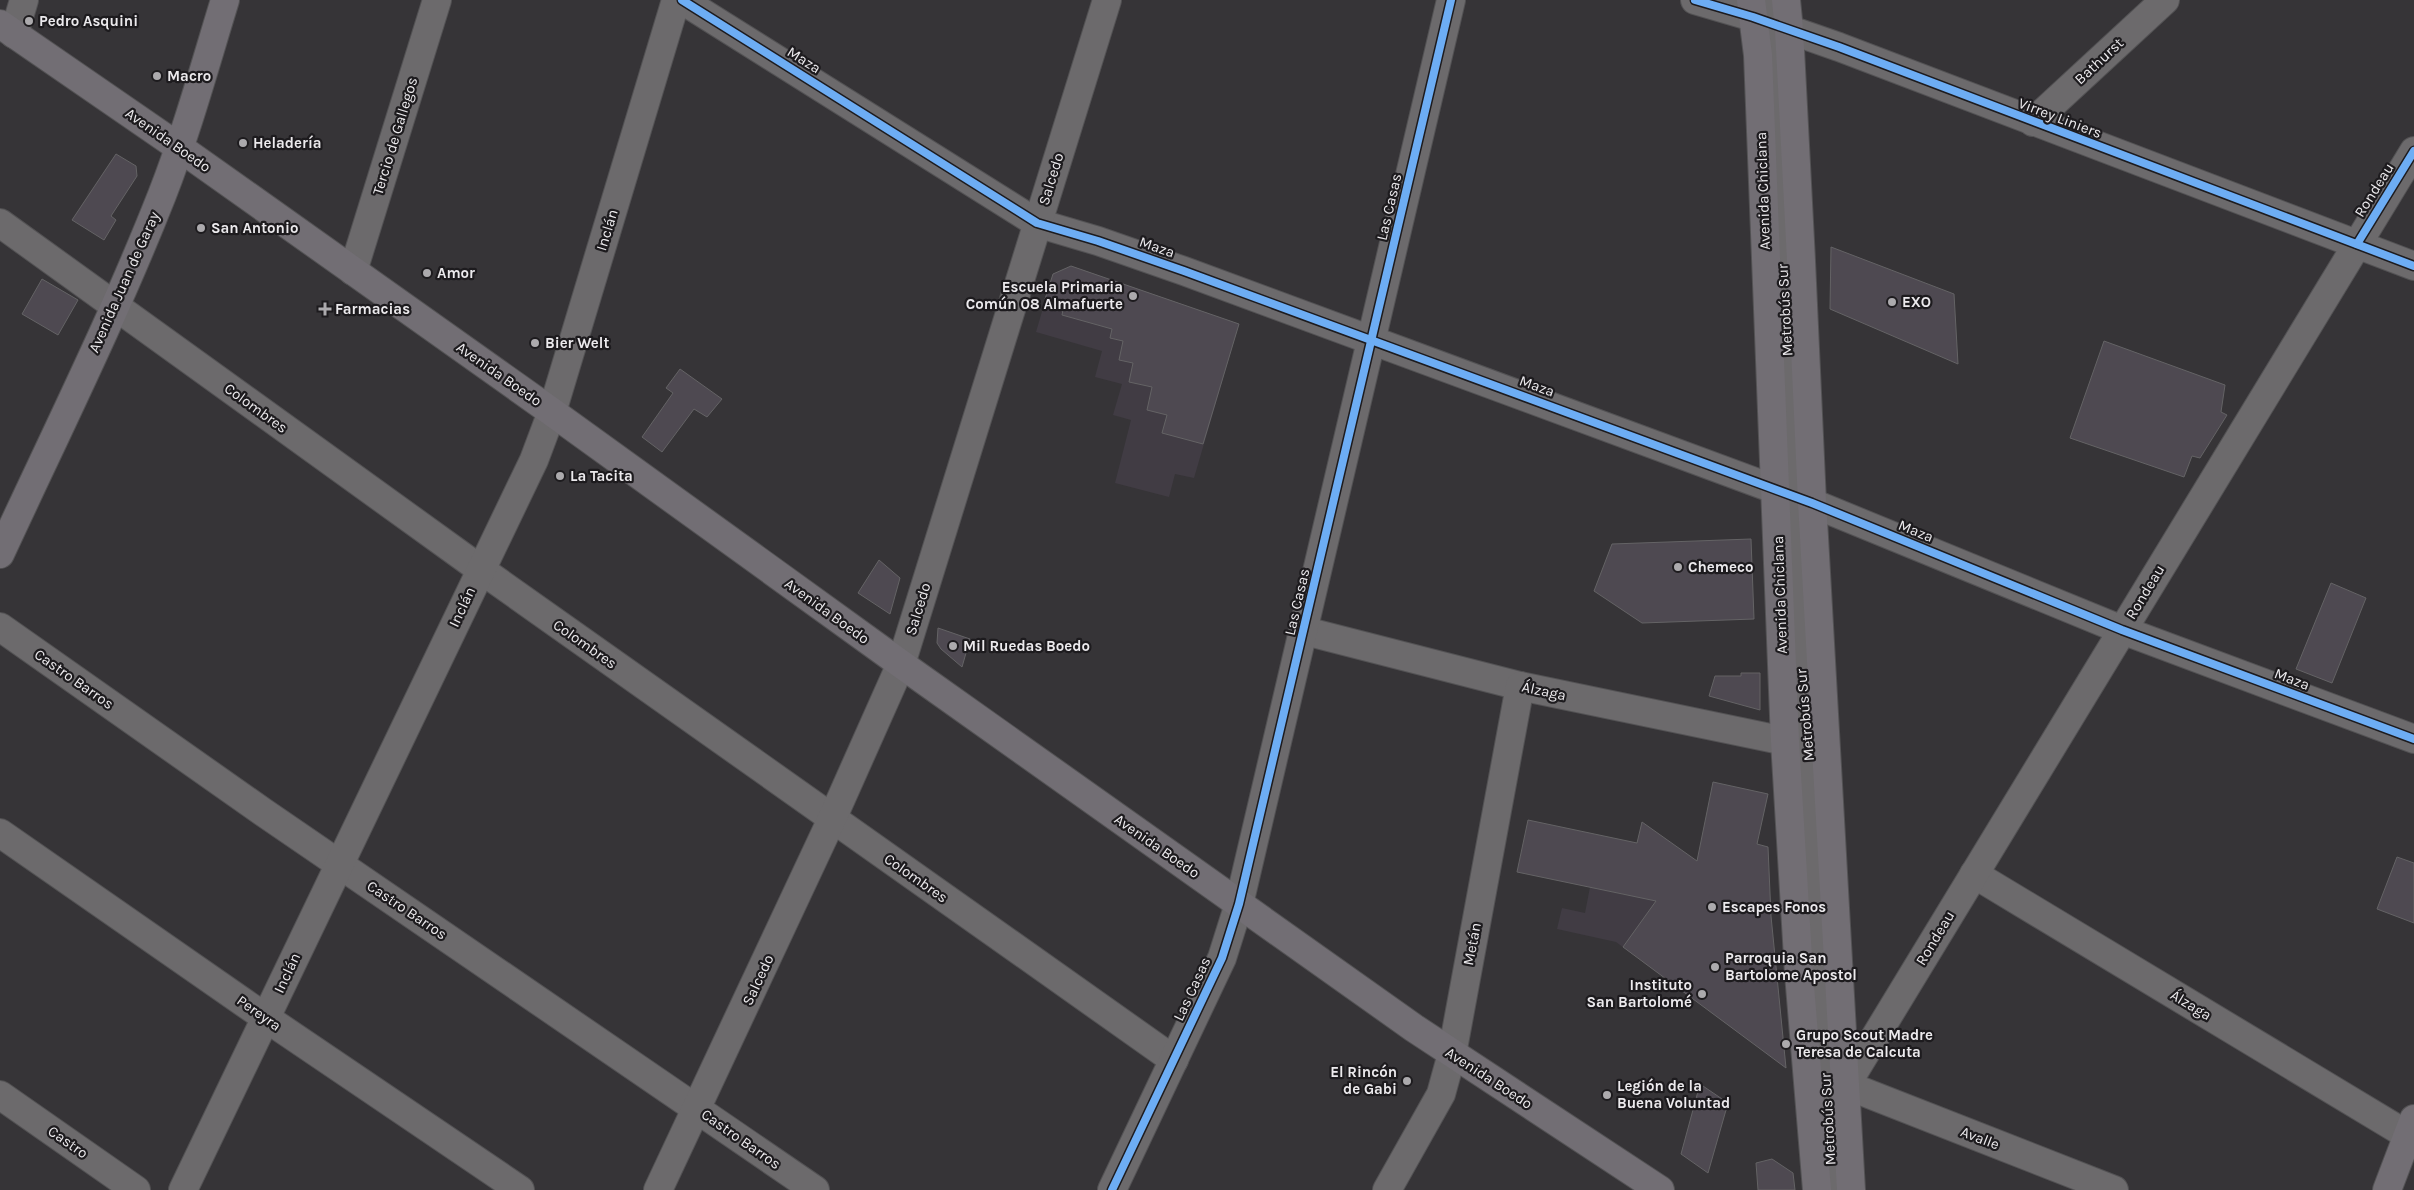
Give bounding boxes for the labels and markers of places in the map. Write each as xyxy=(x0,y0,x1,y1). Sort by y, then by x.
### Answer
place label: Pedro Asquini xyxy=(39,12,138,30)
marker: Pedro Asquini xyxy=(23,15,35,27)
place label: Macro xyxy=(167,67,211,85)
marker: Macro xyxy=(151,70,163,82)
place label: Heladería xyxy=(253,134,322,152)
marker: Heladería xyxy=(237,137,249,149)
place label: San Antonio xyxy=(211,219,298,237)
marker: San Antonio xyxy=(195,222,207,234)
place label: Amor xyxy=(437,264,475,282)
marker: Amor xyxy=(421,267,433,279)
place label: Escuela Primaria Común 08 Almafuerte xyxy=(966,278,1123,313)
marker: Escuela Primaria Común 08 Almafuerte xyxy=(1127,290,1139,302)
place label: EXO xyxy=(1902,293,1931,311)
marker: EXO xyxy=(1886,296,1898,308)
place label: Farmacias xyxy=(335,300,410,318)
marker: Farmacias xyxy=(319,303,331,315)
place label: Bier Welt xyxy=(545,334,609,352)
marker: Bier Welt xyxy=(529,337,541,349)
place label: La Tacita xyxy=(570,467,633,485)
marker: La Tacita xyxy=(554,470,566,482)
place label: Chemeco xyxy=(1688,558,1753,576)
marker: Chemeco xyxy=(1672,561,1684,573)
place label: Mil Ruedas Boedo xyxy=(963,637,1090,655)
marker: Mil Ruedas Boedo xyxy=(947,640,959,652)
place label: Escapes Fonos xyxy=(1722,898,1826,916)
marker: Escapes Fonos xyxy=(1706,901,1718,913)
place label: Parroquia San Bartolome Apostol xyxy=(1725,949,1857,984)
marker: Parroquia San Bartolome Apostol xyxy=(1709,961,1721,973)
place label: Instituto San Bartolomé xyxy=(1586,976,1692,1011)
marker: Instituto San Bartolomé xyxy=(1696,988,1708,1000)
place label: Grupo Scout Madre Teresa de Calcuta xyxy=(1796,1026,1933,1061)
marker: Grupo Scout Madre Teresa de Calcuta xyxy=(1780,1038,1792,1050)
place label: El Rincón de Gabi xyxy=(1330,1063,1397,1098)
marker: El Rincón de Gabi xyxy=(1401,1075,1413,1087)
place label: Legión de la Buena Voluntad xyxy=(1617,1077,1730,1112)
marker: Legión de la Buena Voluntad xyxy=(1601,1089,1613,1101)

